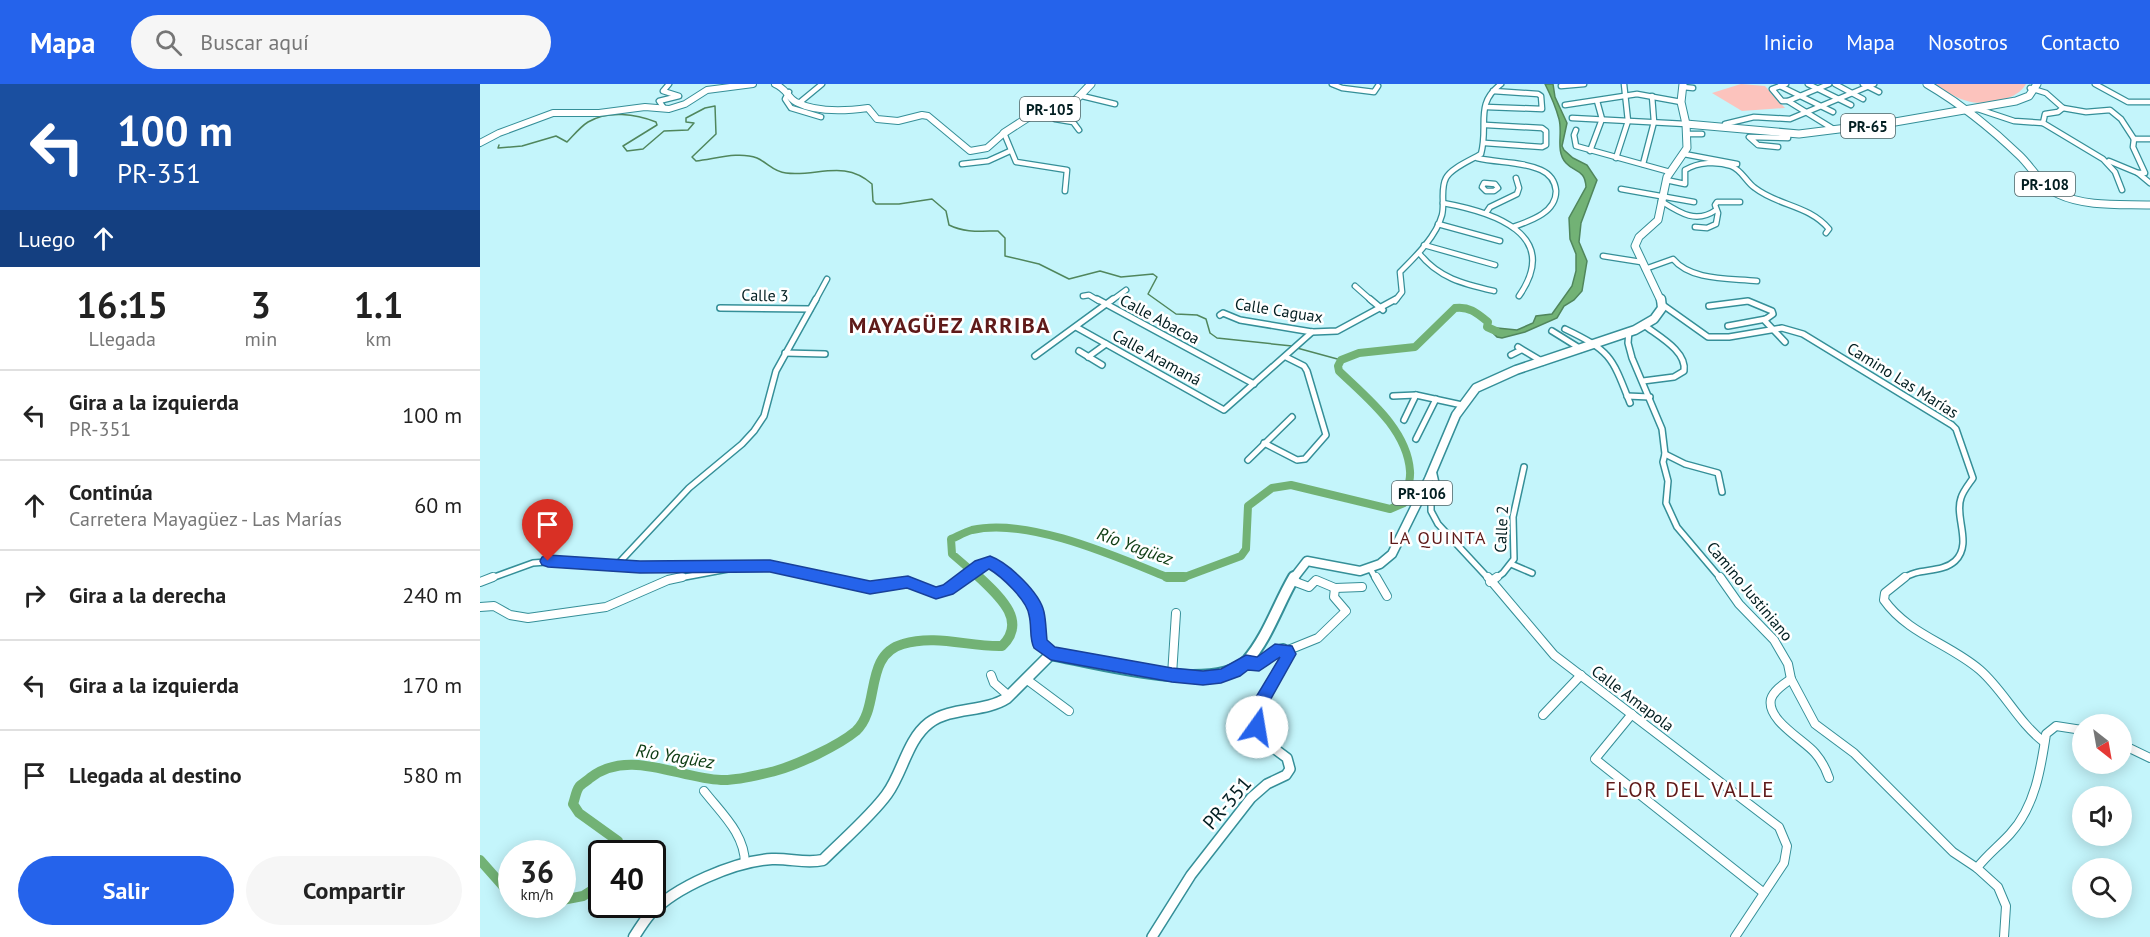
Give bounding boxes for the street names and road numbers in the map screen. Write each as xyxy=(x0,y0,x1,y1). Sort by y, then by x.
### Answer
road number: PR-105 xyxy=(1020,97,1080,121)
road number: PR-65 xyxy=(1841,114,1895,138)
road number: PR-108 xyxy=(2015,172,2075,196)
street label: Calle 3 xyxy=(741,285,789,305)
street label: Calle Abacoa xyxy=(1117,290,1203,348)
street label: Calle Caguax xyxy=(1234,293,1324,327)
street label: Calle Aramaná xyxy=(1109,324,1205,390)
street label: Camino Las Marías xyxy=(1844,338,1963,422)
road number: PR-106 xyxy=(1392,481,1452,505)
street label: Calle 2 xyxy=(1490,505,1512,553)
street label: Camino Justiniano xyxy=(1703,537,1797,645)
street label: Calle Amapola xyxy=(1588,660,1678,736)
street label: PR-351 xyxy=(1197,771,1257,835)

